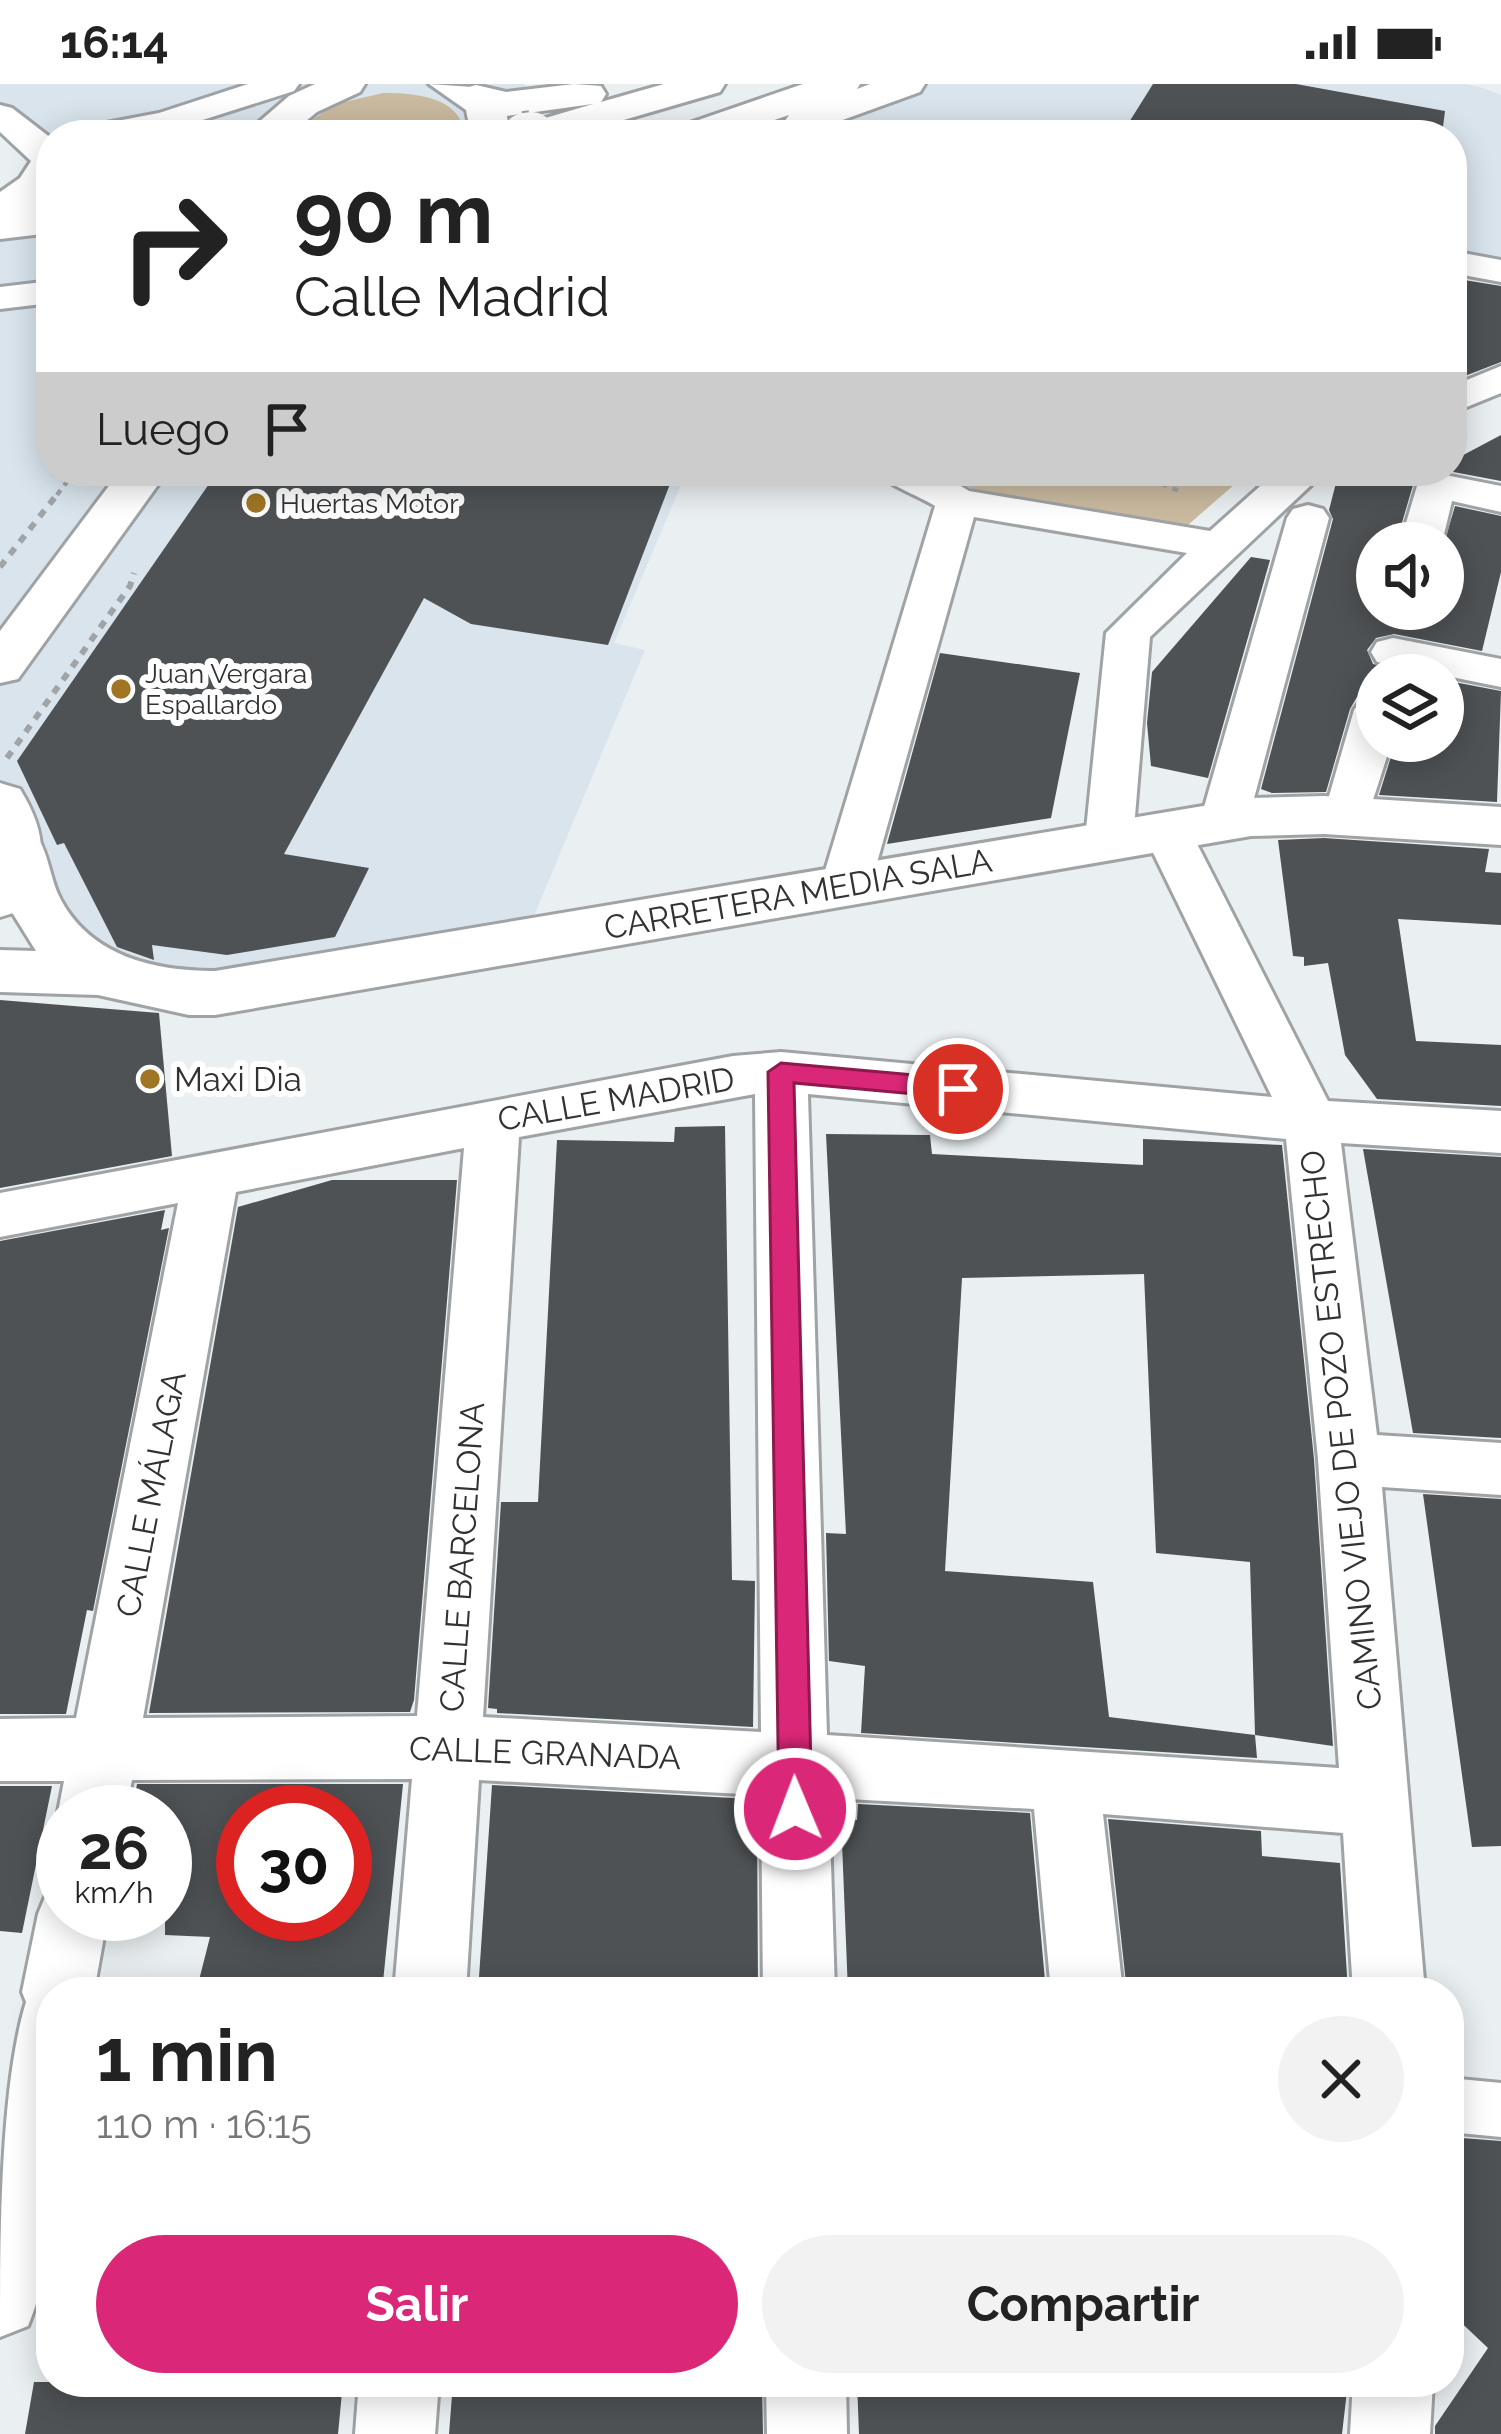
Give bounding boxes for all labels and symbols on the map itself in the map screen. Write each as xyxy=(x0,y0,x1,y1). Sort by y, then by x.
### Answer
place label: Huertas Motor xyxy=(280,488,459,519)
marker: Huertas Motor xyxy=(243,490,269,516)
place label: Juan Vergara Espallardo xyxy=(145,658,307,720)
marker: Juan Vergara Espallardo xyxy=(108,676,134,702)
street label: CARRETERA MEDIA SALA xyxy=(601,841,995,947)
pin xyxy=(907,1038,1009,1140)
street label: CALLE MADRID xyxy=(495,1059,737,1139)
place label: Maxi Dia xyxy=(174,1060,302,1099)
marker: Maxi Dia xyxy=(137,1066,163,1092)
street label: CAMINO VIEJO DE POZO ESTRECHO xyxy=(1292,1148,1390,1712)
street label: CALLE MÁLAGA xyxy=(108,1368,194,1620)
street label: CALLE BARCELONA xyxy=(432,1401,492,1713)
street label: CALLE GRANADA xyxy=(408,1729,682,1777)
position arrow xyxy=(732,1746,858,1872)
speed limit sign: 30 xyxy=(216,1785,372,1941)

